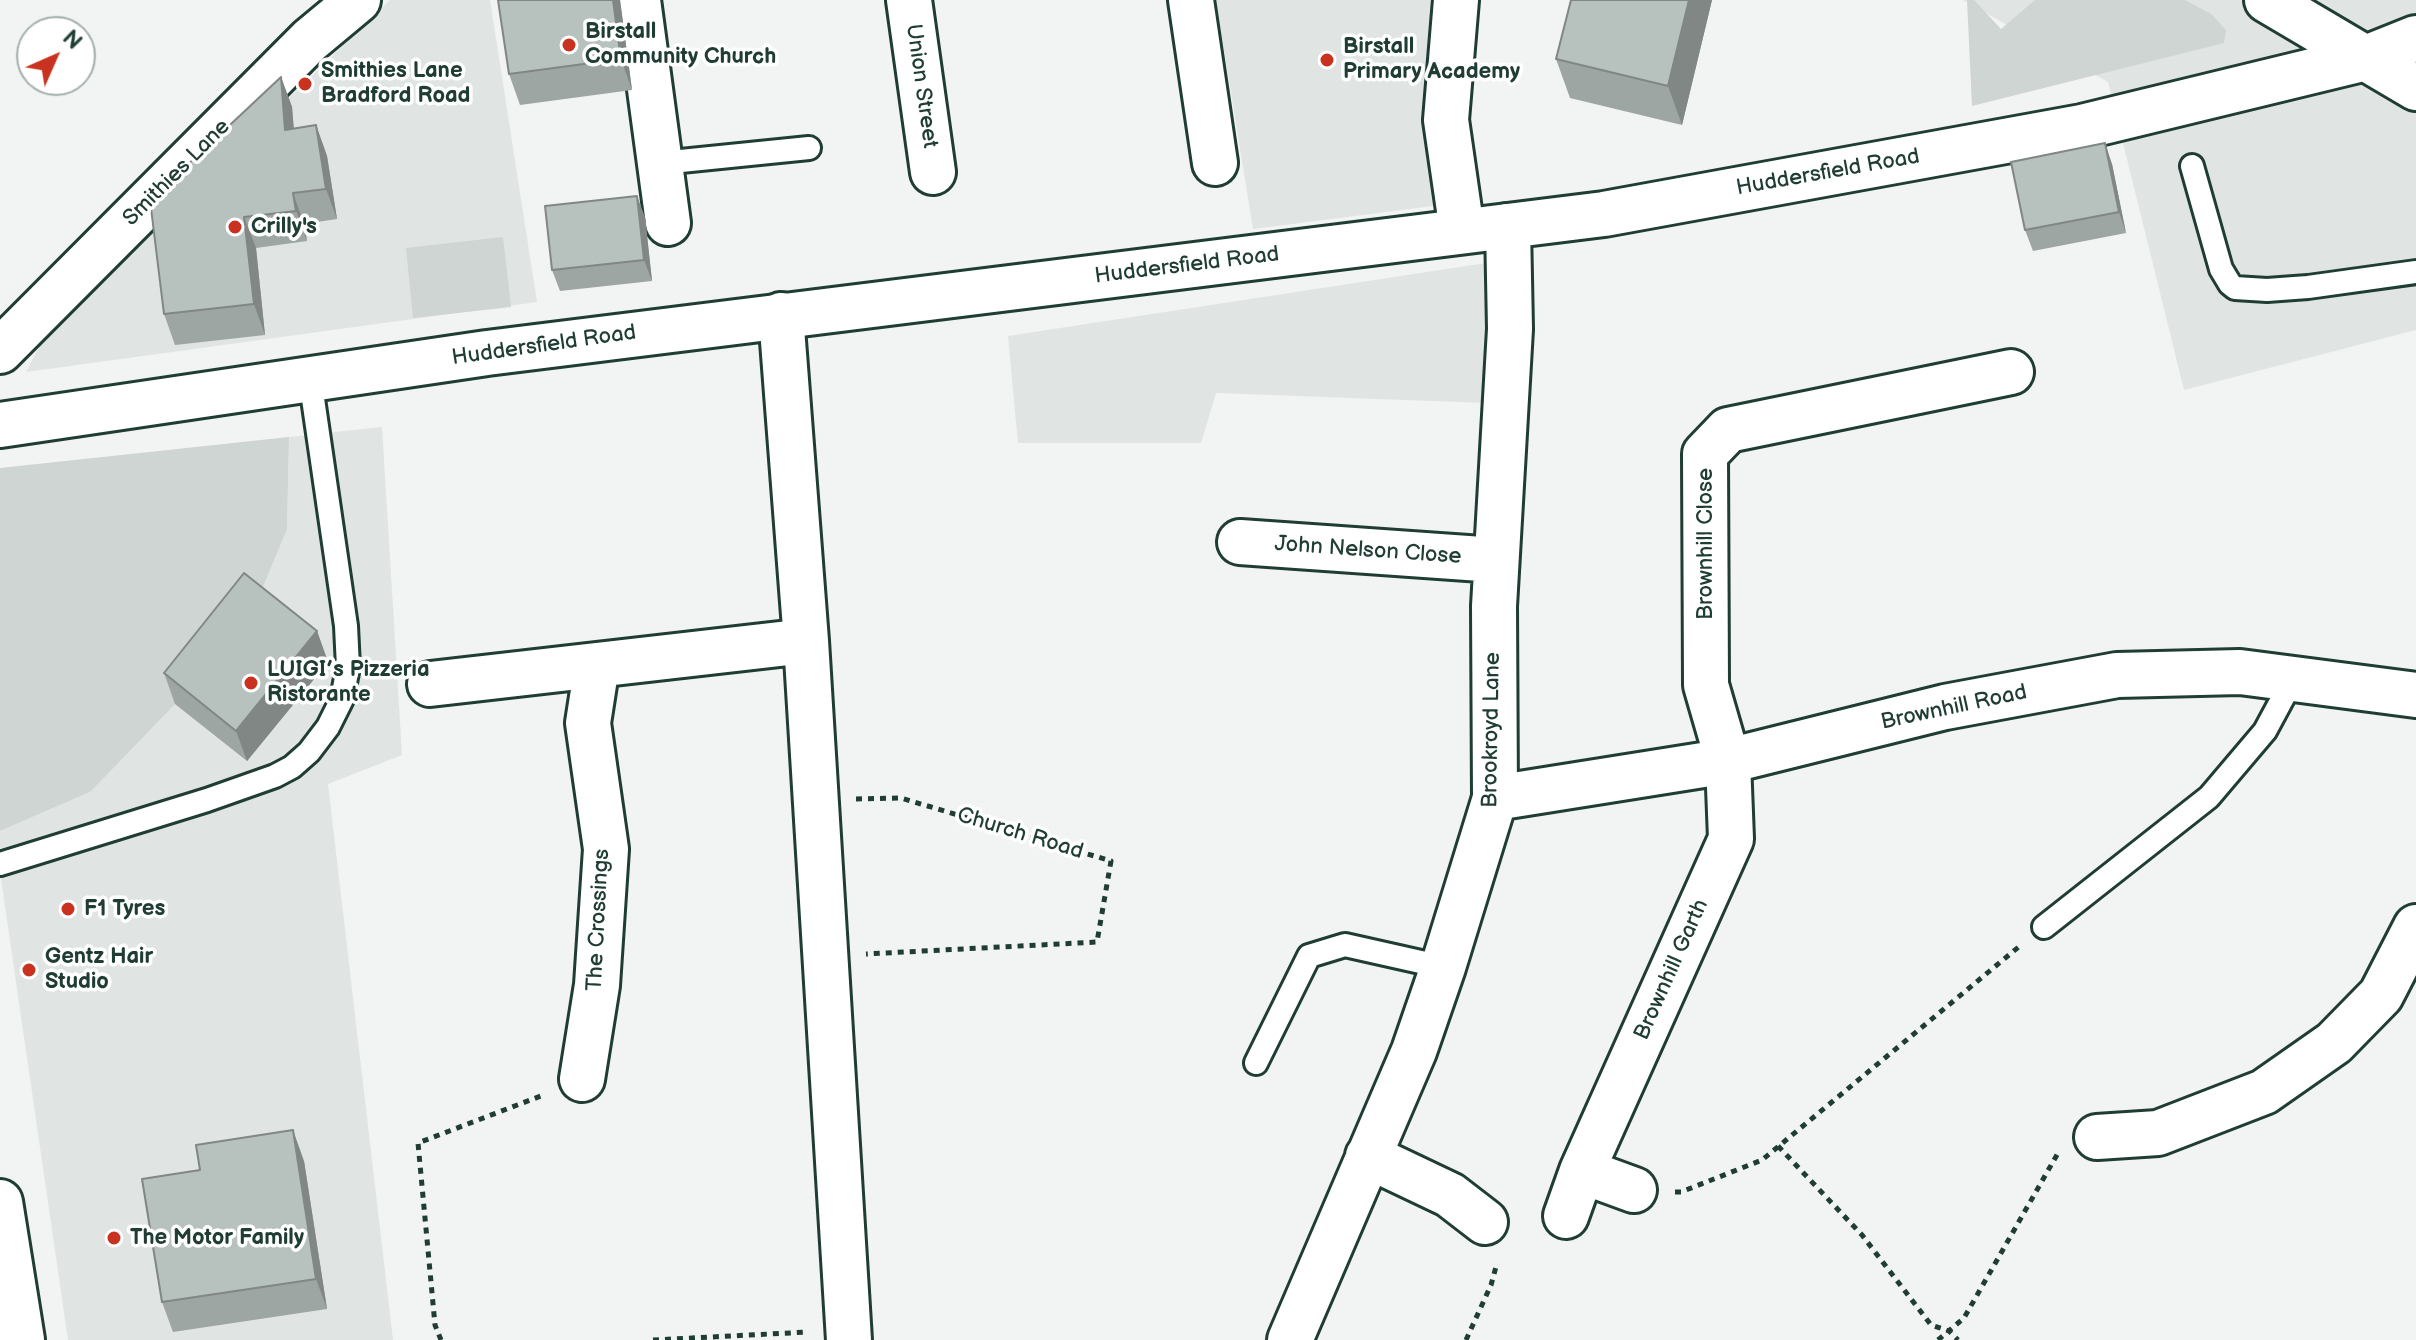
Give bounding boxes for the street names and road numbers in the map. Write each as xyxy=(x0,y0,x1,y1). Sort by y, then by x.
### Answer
street label: Union Street xyxy=(899,22,943,150)
street label: Smithies Lane xyxy=(118,114,236,232)
street label: Huddersfield Road xyxy=(1734,144,1922,202)
street label: Huddersfield Road xyxy=(1093,242,1281,290)
street label: Huddersfield Road xyxy=(450,320,638,372)
street label: Brownhill Close xyxy=(1693,468,1719,620)
street label: John Nelson Close xyxy=(1274,531,1462,571)
street label: Brookroyd Lane xyxy=(1477,652,1507,808)
street label: Brownhill Road xyxy=(1879,680,2029,736)
street label: Church Road xyxy=(954,802,1086,866)
street label: The Crossings xyxy=(582,848,616,992)
street label: Brownhill Garth xyxy=(1629,896,1715,1044)

